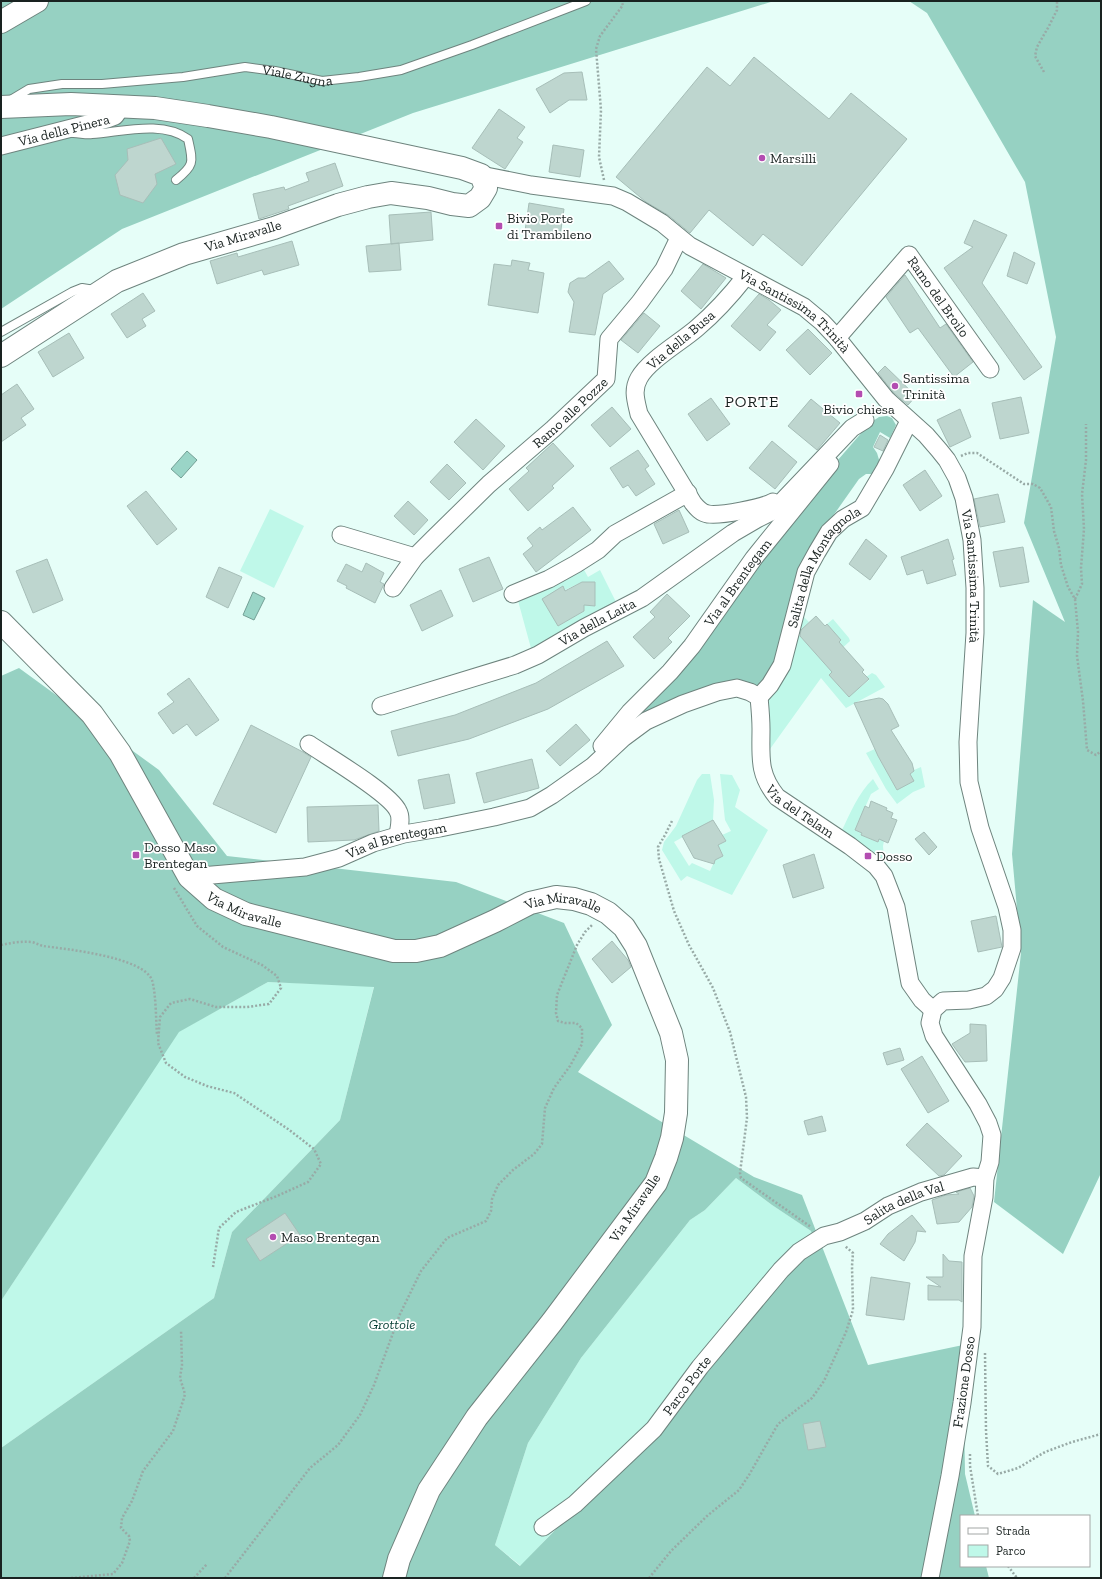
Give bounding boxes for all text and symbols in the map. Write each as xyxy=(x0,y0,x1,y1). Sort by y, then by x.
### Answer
street label: Viale Zugna xyxy=(260,61,334,90)
street label: Via della Pinera xyxy=(16,110,112,150)
place label: Marsilli xyxy=(770,150,816,167)
marker: Marsilli xyxy=(757,153,767,163)
place label: Bivio Porte di Trambileno xyxy=(507,210,592,243)
street label: Via Miravalle xyxy=(202,216,284,256)
marker: Bivio Porte di Trambileno xyxy=(494,221,504,231)
street label: Ramo del Broilo xyxy=(904,253,973,341)
street label: Via Santissima Trinità xyxy=(735,265,854,356)
street label: Via della Busa xyxy=(643,306,719,374)
place label: Santissima Trinità xyxy=(903,370,970,403)
street label: Ramo alle Pozze xyxy=(529,373,611,451)
marker: Santissima Trinità xyxy=(890,381,900,391)
marker: Bivio chiesa xyxy=(854,389,864,399)
district label: PORTE xyxy=(725,392,779,411)
place label: Bivio chiesa xyxy=(823,401,895,418)
street label: Salita della Montagnola xyxy=(783,502,864,630)
street label: Via Santissima Trinità xyxy=(958,507,984,644)
street label: Via al Brentegam xyxy=(700,535,775,630)
street label: Via della Laita xyxy=(555,594,639,650)
street label: Via del Telam xyxy=(761,780,837,841)
street label: Via al Brentegam xyxy=(342,818,448,863)
place label: Dosso Maso Brentegan xyxy=(144,839,216,872)
place label: Dosso xyxy=(876,848,913,865)
marker: Dosso Maso Brentegan xyxy=(131,850,141,860)
marker: Dosso xyxy=(863,851,873,861)
street label: Via Miravalle xyxy=(202,887,284,931)
street label: Via Miravalle xyxy=(520,888,605,917)
street label: Via Miravalle xyxy=(605,1170,664,1246)
street label: Salita della Val xyxy=(860,1177,946,1228)
place label: Maso Brentegan xyxy=(281,1229,380,1246)
marker: Maso Brentegan xyxy=(268,1232,278,1242)
park label: Grottole xyxy=(369,1316,415,1333)
street label: Frazione Dosso xyxy=(949,1335,979,1429)
street label: Parco Porte xyxy=(659,1352,715,1418)
legend xyxy=(960,1515,1090,1567)
text: Strada xyxy=(996,1524,1030,1538)
text: Parco xyxy=(996,1544,1025,1558)

